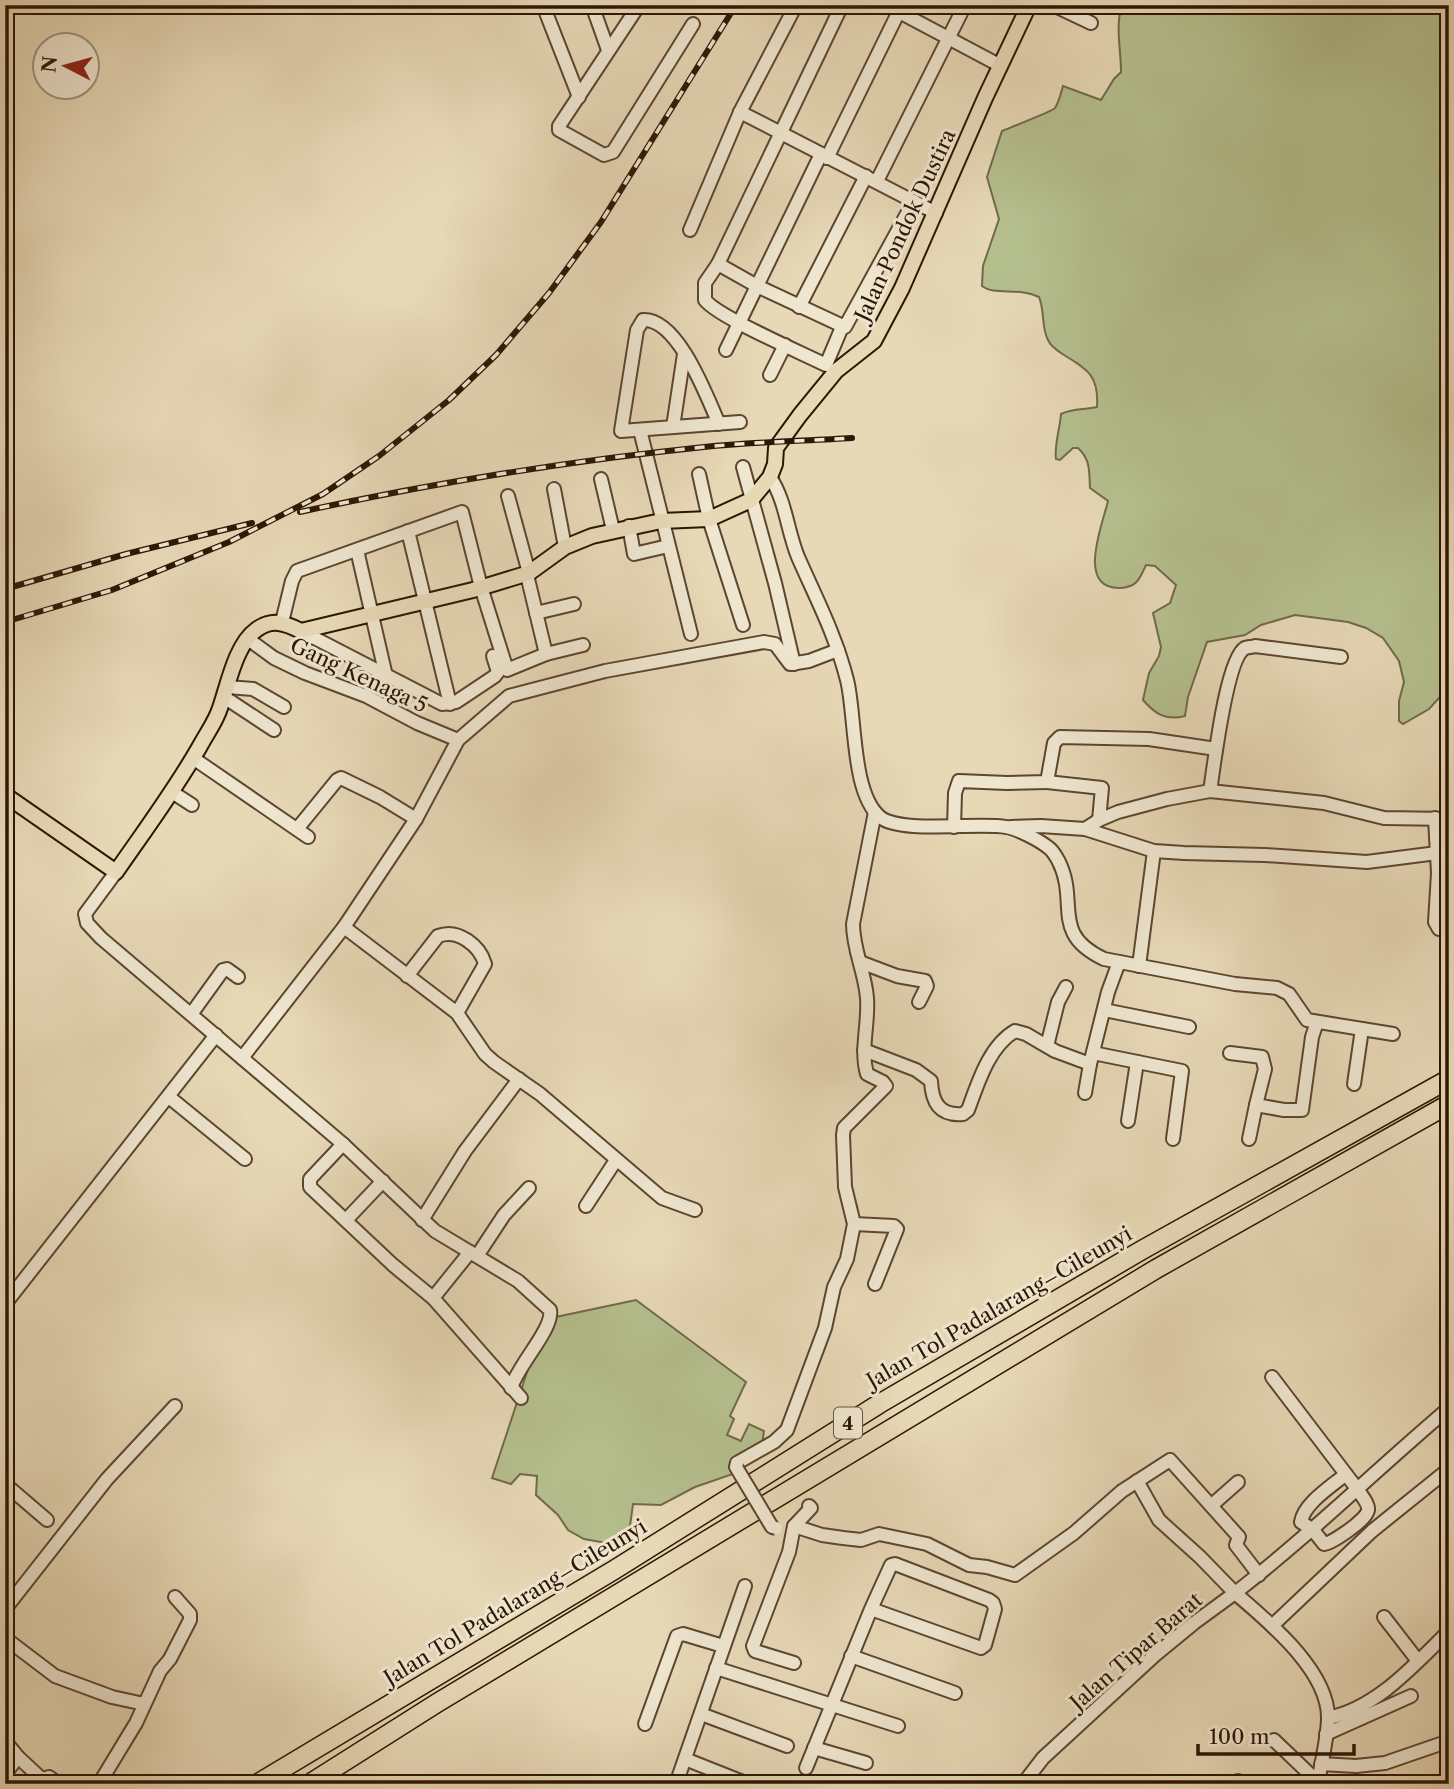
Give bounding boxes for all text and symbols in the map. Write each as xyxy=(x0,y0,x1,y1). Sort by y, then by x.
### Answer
north arrow xyxy=(32,32,102,102)
text: N xyxy=(37,55,62,74)
street label: Jalan Pondok Dustira xyxy=(848,124,961,328)
street label: Gang Kenaga 5 xyxy=(286,632,432,718)
street label: Jalan Tol Padalarang–Cileunyi xyxy=(859,1221,1136,1395)
road number: 4 xyxy=(834,1408,862,1438)
street label: Jalan Tol Padalarang–Cileunyi xyxy=(377,1514,651,1692)
street label: Jalan Tipar Barat xyxy=(1063,1587,1207,1717)
scale bar xyxy=(1198,1712,1354,1756)
text: 100 m xyxy=(1209,1724,1270,1749)

